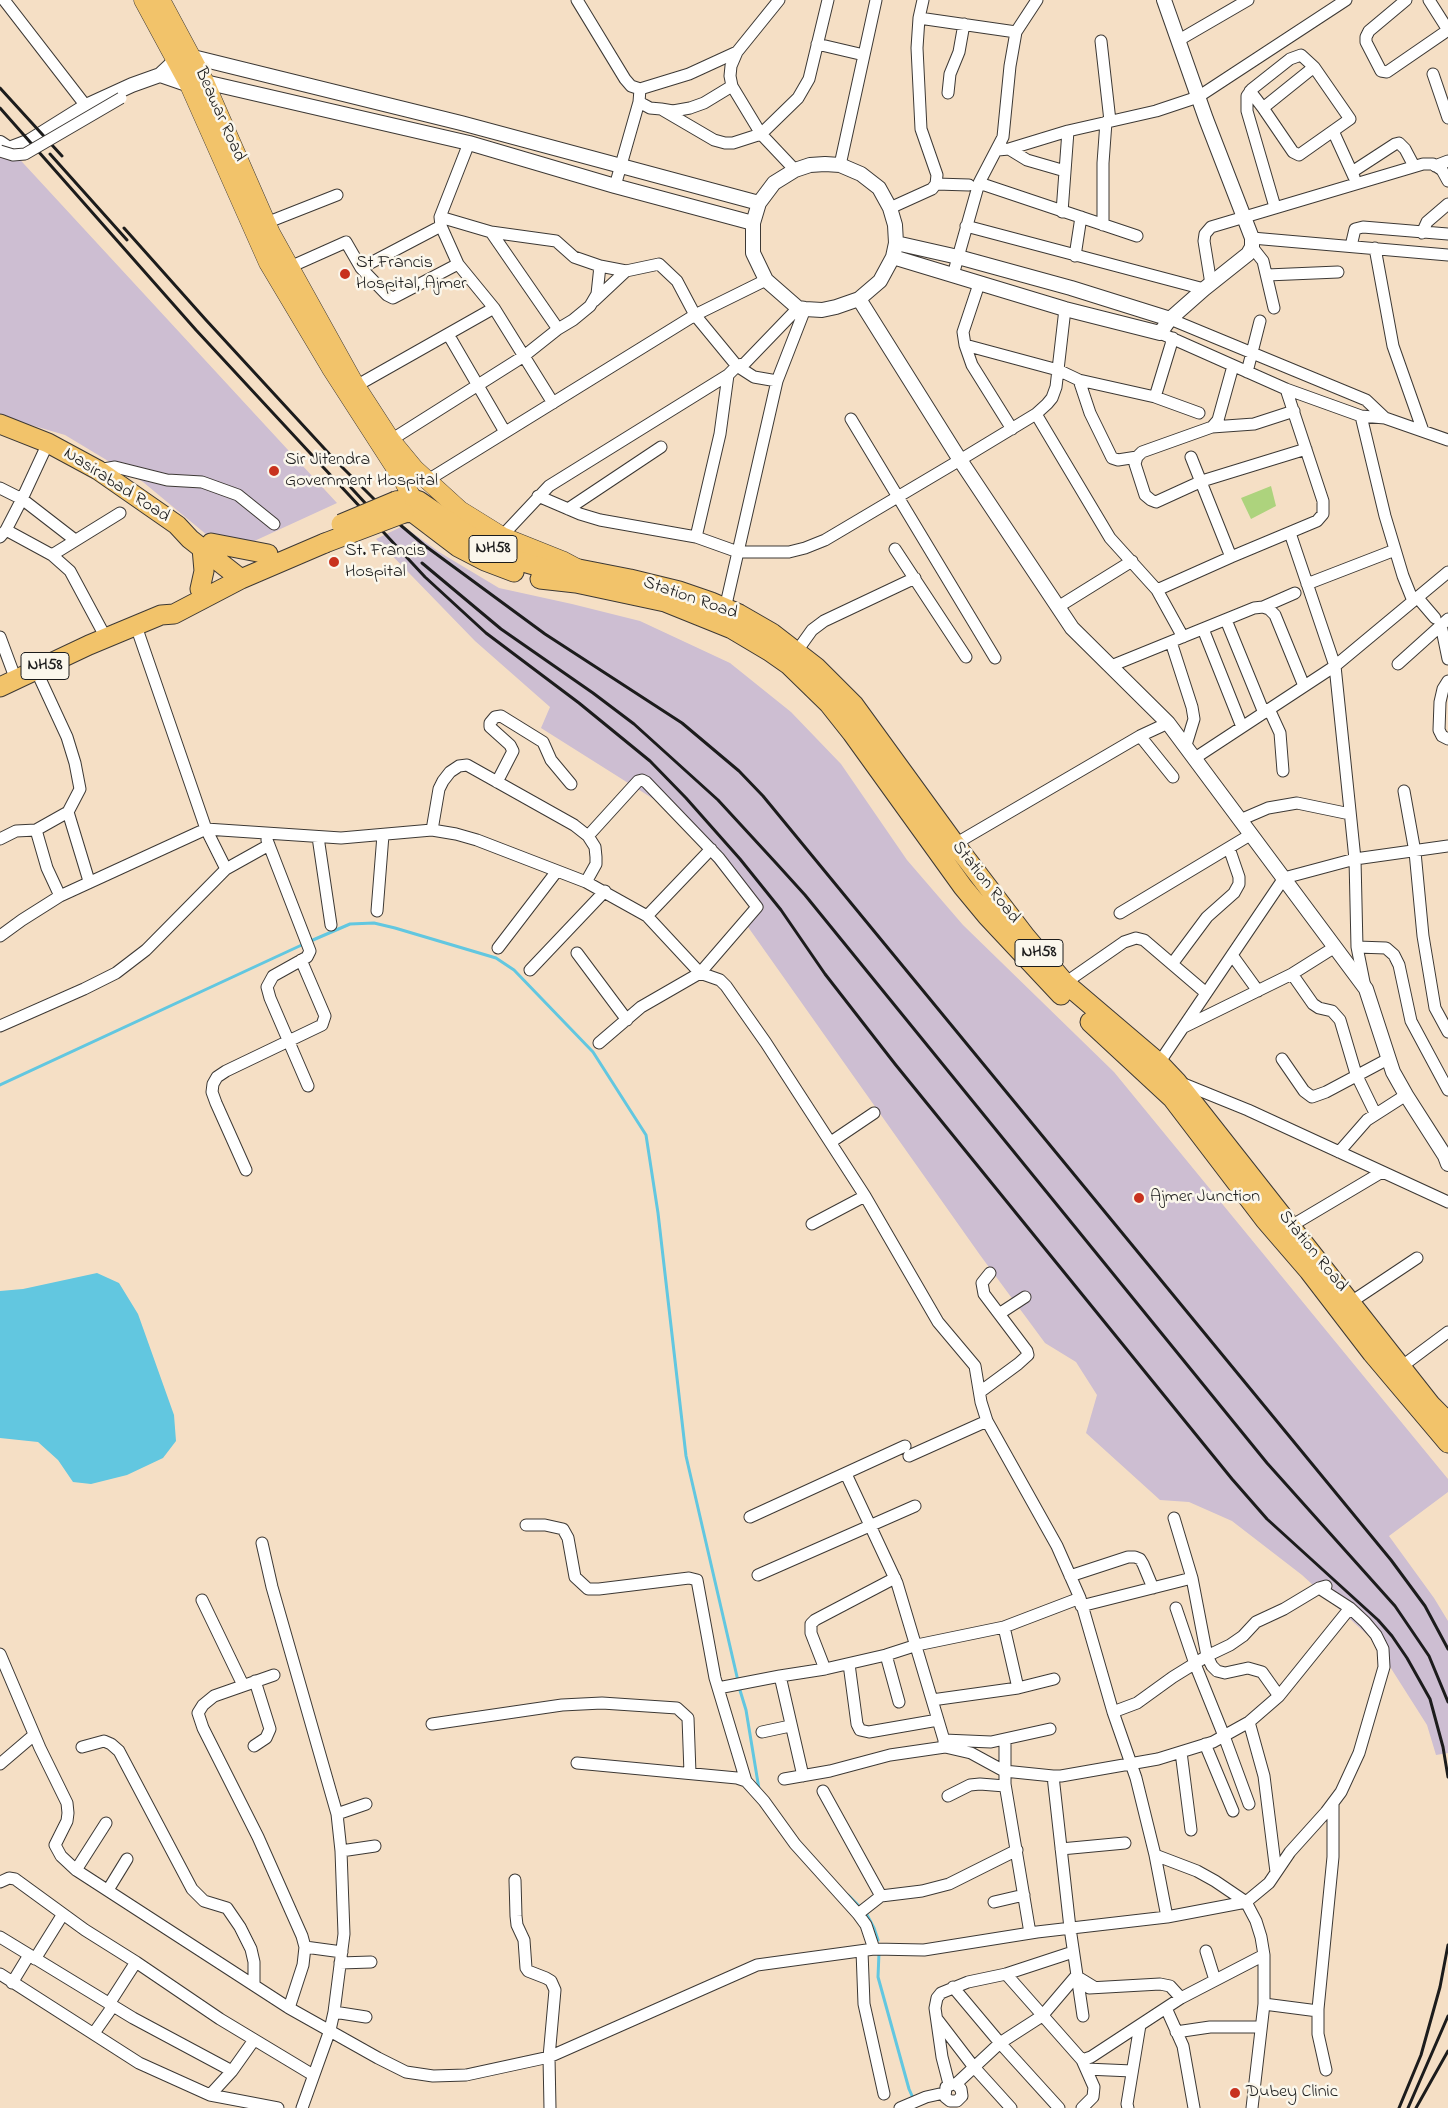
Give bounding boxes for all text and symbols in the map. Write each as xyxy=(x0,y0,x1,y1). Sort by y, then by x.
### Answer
street label: Beawar Road xyxy=(189,65,249,165)
place label: St Francis Hospital, Ajmer xyxy=(356,253,467,296)
marker: St Francis Hospital, Ajmer xyxy=(338,267,352,281)
street label: Nasirabad Road xyxy=(59,444,173,528)
place label: Sir Jitendra Government Hospital xyxy=(285,450,438,492)
marker: Sir Jitendra Government Hospital xyxy=(267,464,281,478)
road number: NH58 xyxy=(469,536,517,562)
place label: St. Francis Hospital xyxy=(345,541,426,584)
marker: St. Francis Hospital xyxy=(327,555,341,569)
street label: Station Road xyxy=(640,573,740,625)
road number: NH58 xyxy=(21,652,69,679)
street label: Station Road xyxy=(946,838,1024,928)
road number: NH58 xyxy=(1015,940,1063,966)
place label: Ajmer Junction xyxy=(1150,1187,1260,1209)
marker: Ajmer Junction xyxy=(1132,1191,1146,1205)
street label: Station Road xyxy=(1273,1207,1351,1297)
place label: Dubey Clinic xyxy=(1246,2082,1338,2104)
marker: Dubey Clinic xyxy=(1228,2086,1242,2100)

